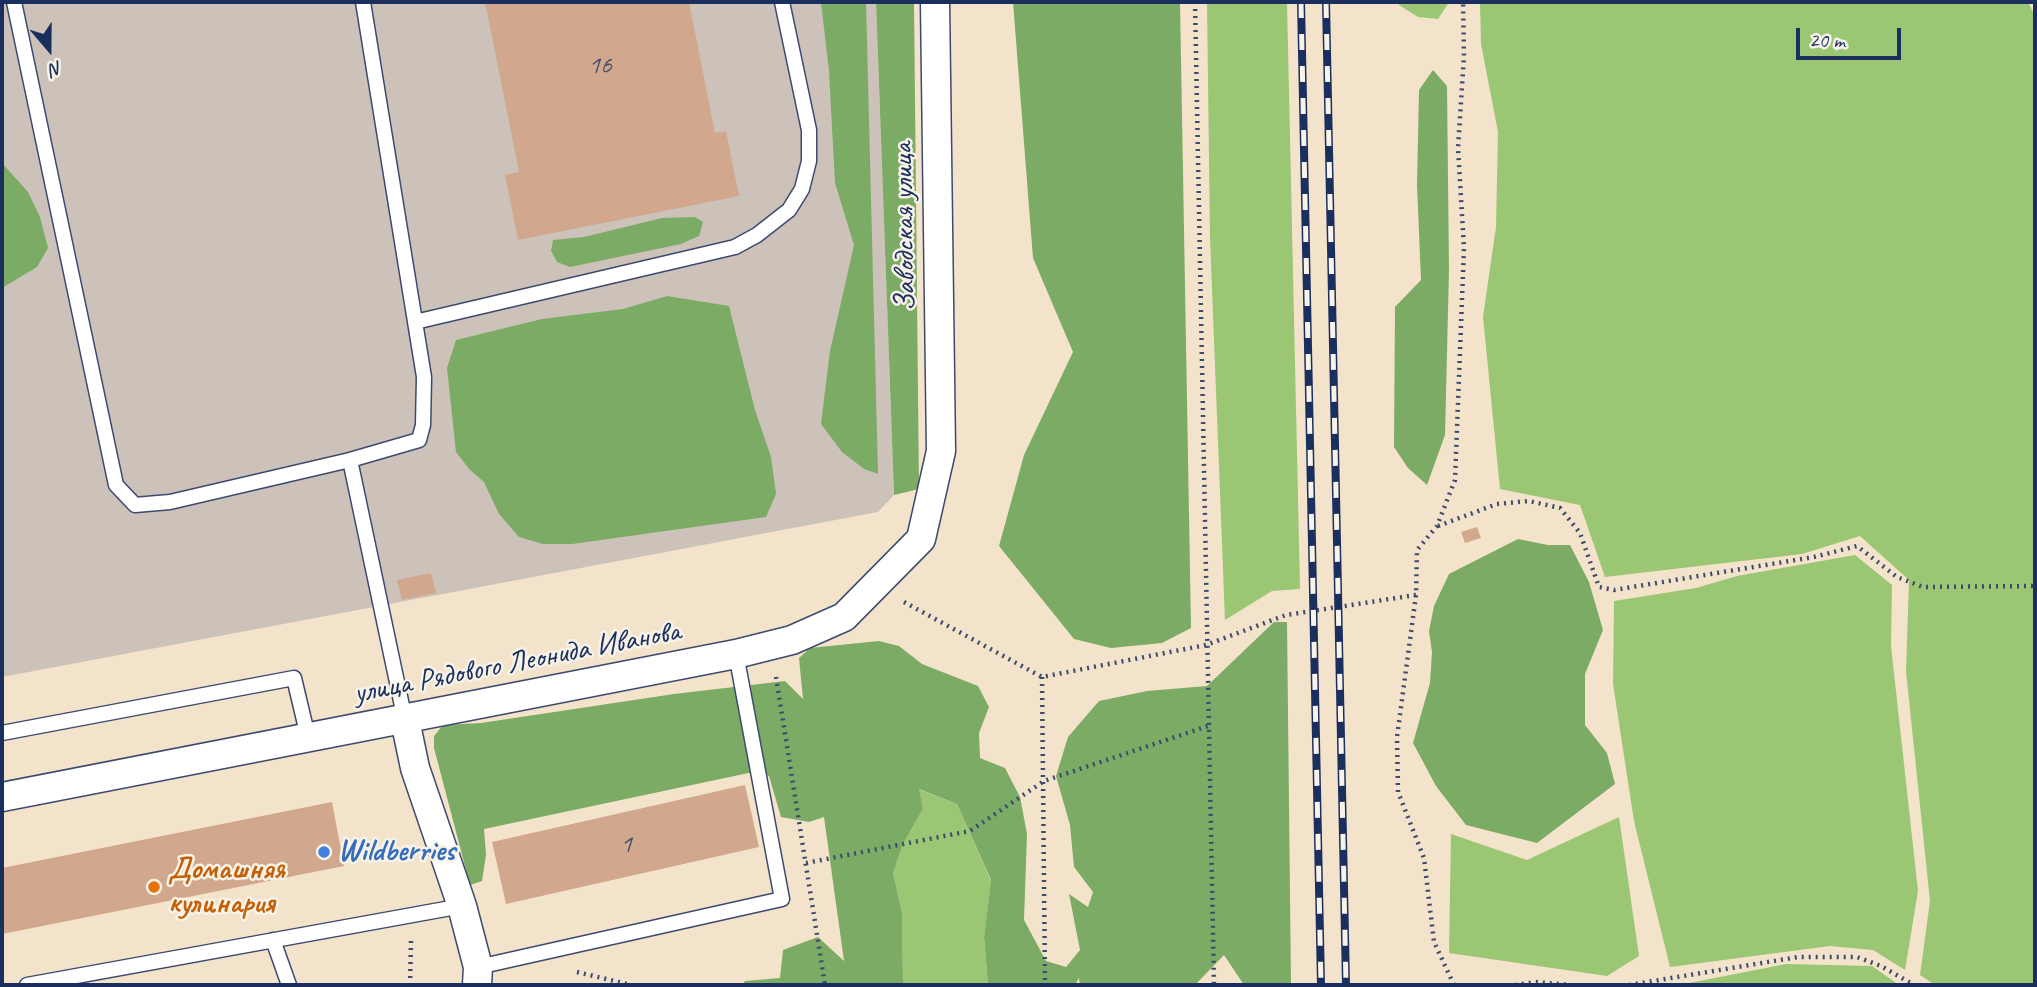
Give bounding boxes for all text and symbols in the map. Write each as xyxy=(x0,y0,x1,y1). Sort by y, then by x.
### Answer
north arrow xyxy=(14,14,84,84)
scale bar xyxy=(1799,14,1904,58)
text: 20 m xyxy=(1809,27,1845,53)
house number: 16 xyxy=(588,50,612,82)
text: N xyxy=(47,55,66,82)
street label: Заводская улица xyxy=(886,142,924,312)
street label: улица Рядового Леонида Иванова xyxy=(351,614,683,712)
house number: 1 xyxy=(620,829,632,861)
place label: Wildberries xyxy=(338,834,455,870)
marker: Wildberries xyxy=(316,844,332,860)
place label: Домашняя кулинария xyxy=(168,852,284,922)
marker: Домашняя кулинария xyxy=(146,879,162,895)

